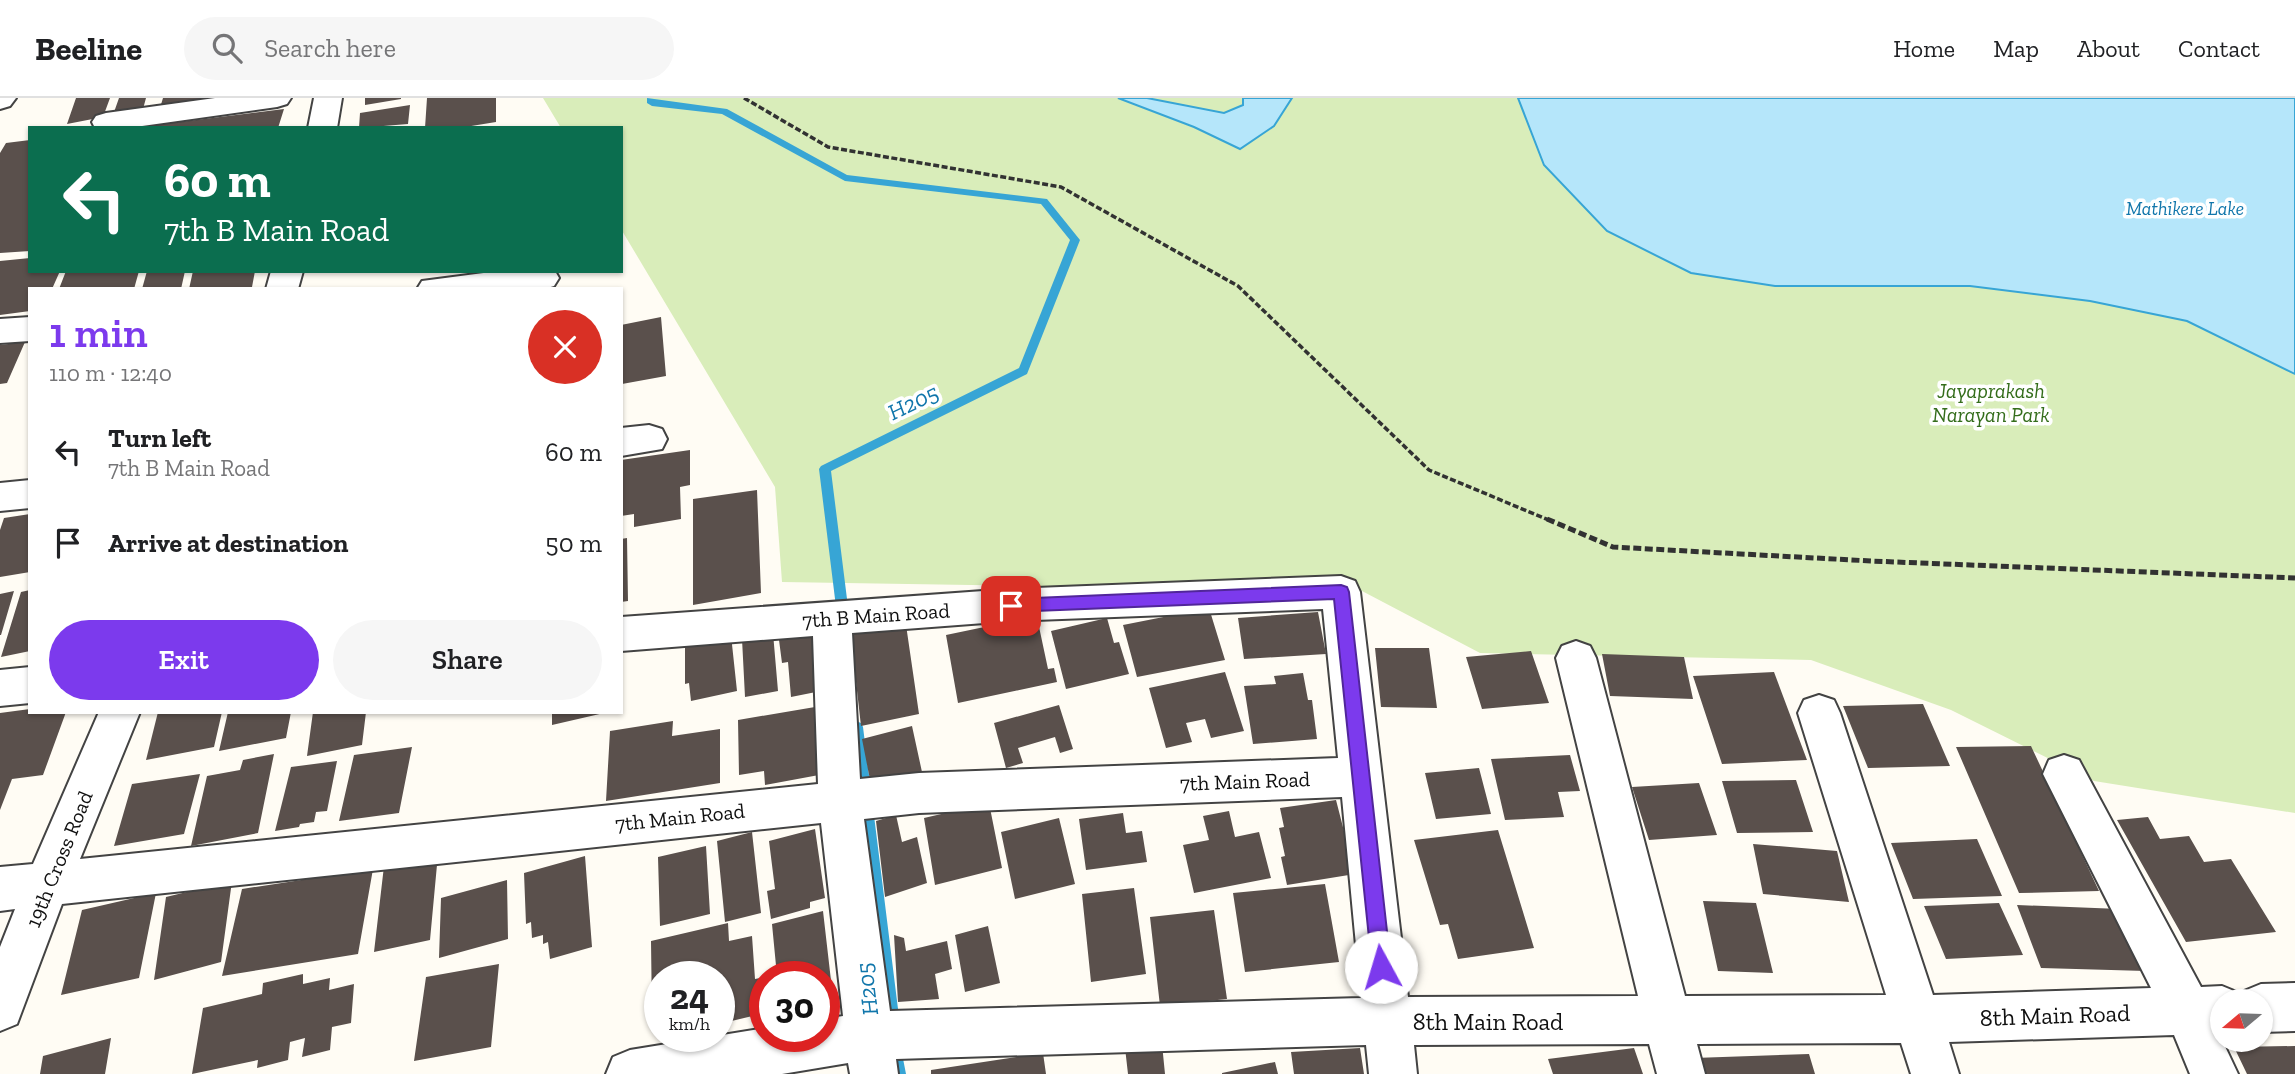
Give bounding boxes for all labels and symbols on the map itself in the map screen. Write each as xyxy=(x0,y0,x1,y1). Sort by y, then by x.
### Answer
water label: Mathikere Lake xyxy=(2126,197,2244,220)
water label: H205 xyxy=(883,378,943,426)
park label: Jayaprakash Narayan Park xyxy=(1932,378,2050,427)
pin xyxy=(981,576,1041,636)
street label: 7th B Main Road xyxy=(801,597,951,633)
street label: 7th Main Road xyxy=(1179,766,1311,796)
street label: 19th Cross Road xyxy=(20,787,98,931)
street label: 7th Main Road xyxy=(614,798,747,836)
position arrow xyxy=(1344,930,1418,1004)
speed limit sign: 30 xyxy=(749,961,840,1052)
water label: H205 xyxy=(850,961,884,1017)
north arrow xyxy=(2210,989,2273,1052)
street label: 8th Main Road xyxy=(1979,998,2131,1032)
street label: 8th Main Road xyxy=(1413,1007,1563,1036)

